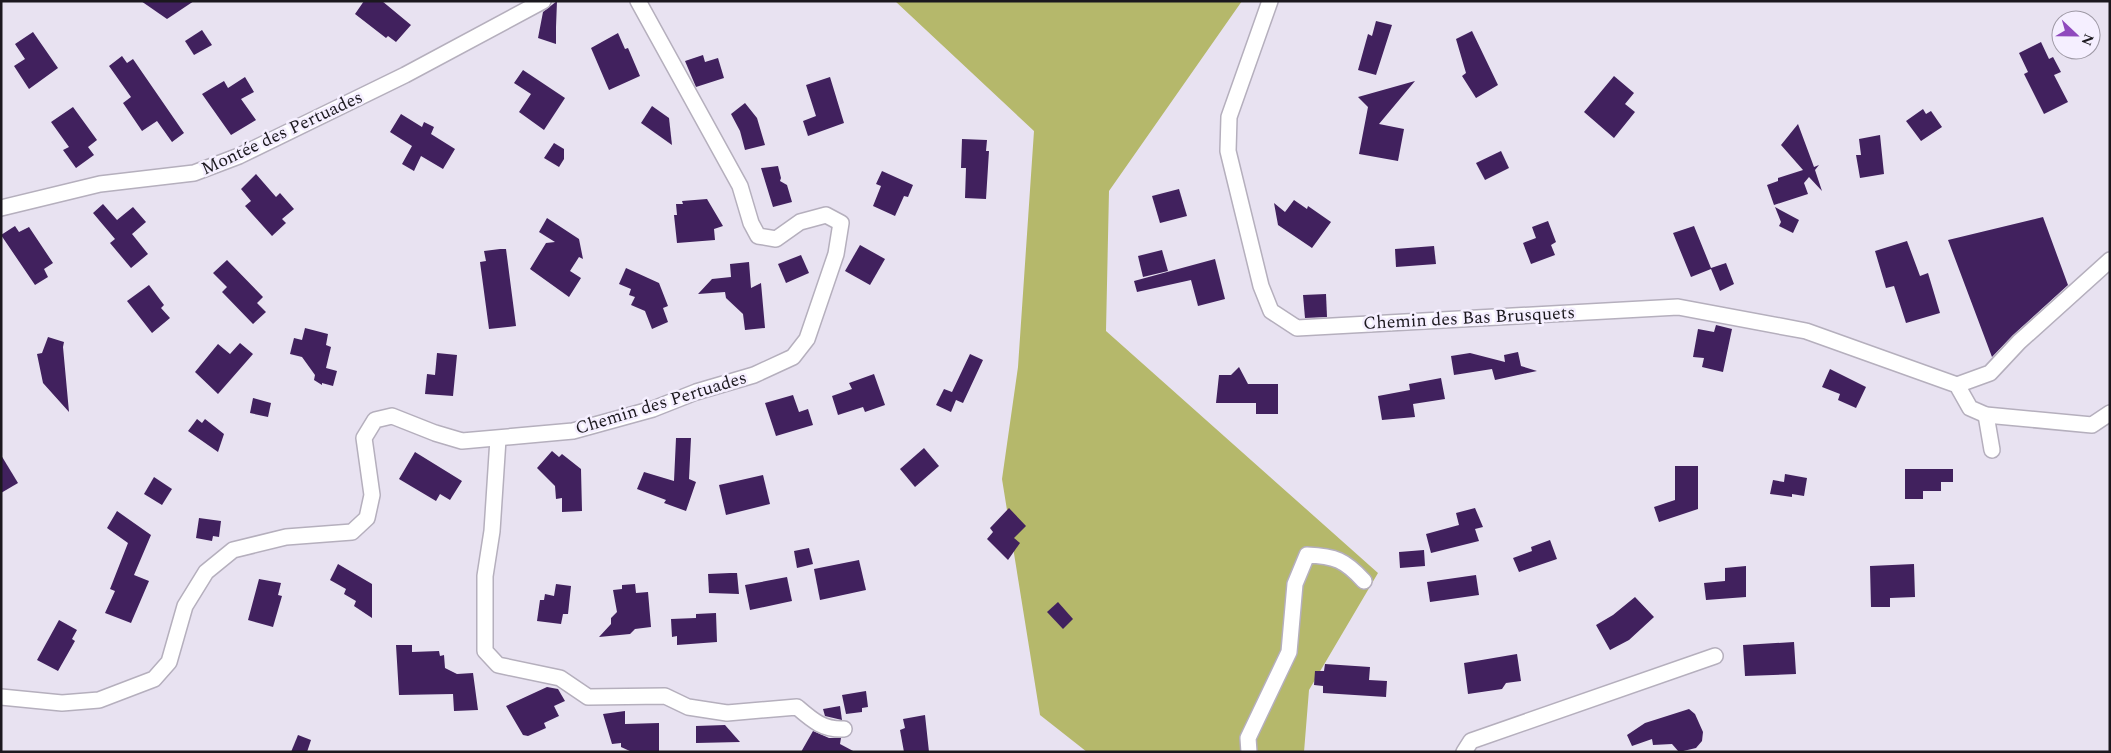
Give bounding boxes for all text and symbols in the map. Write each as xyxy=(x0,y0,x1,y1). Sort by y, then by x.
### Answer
north arrow xyxy=(2051,10,2101,60)
text: N xyxy=(2076,30,2099,49)
street label: Montée des Pertuades xyxy=(197,84,367,182)
street label: Chemin des Bas Brusquets xyxy=(1362,299,1576,337)
street label: Chemin des Pertuades xyxy=(572,364,750,442)

